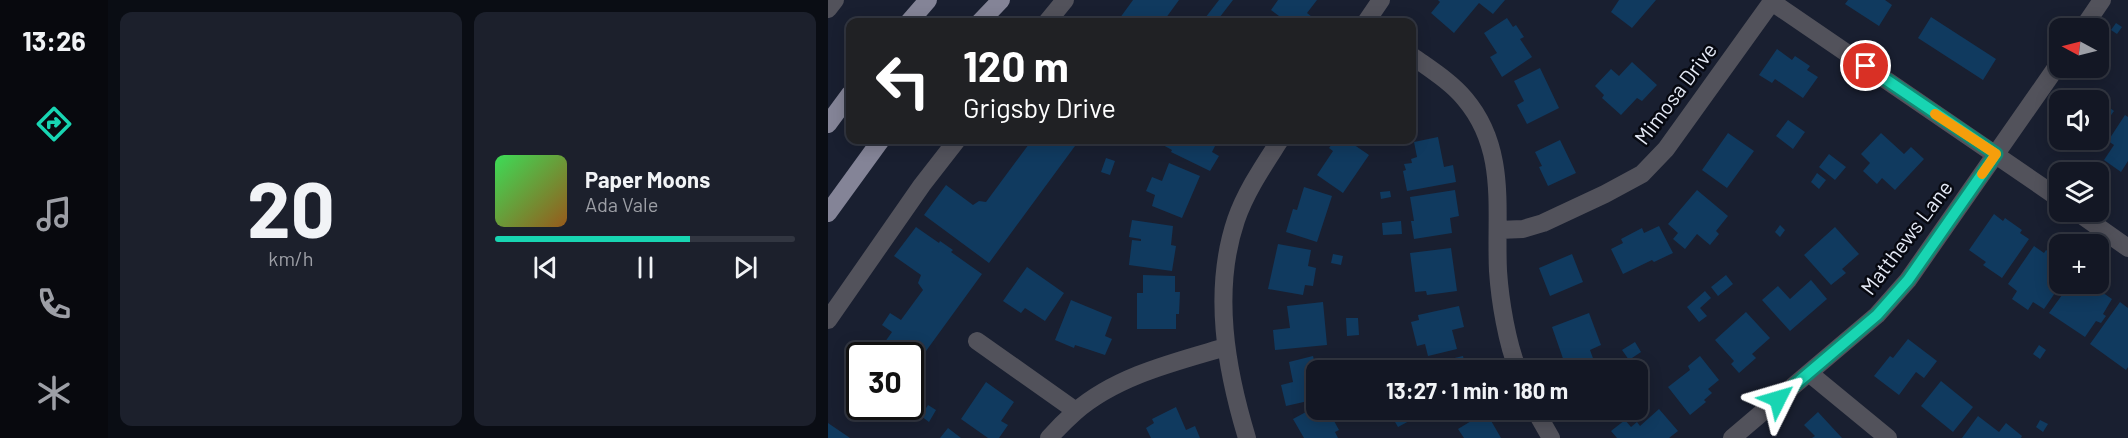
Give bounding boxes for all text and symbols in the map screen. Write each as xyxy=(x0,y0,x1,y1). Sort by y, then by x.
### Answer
north arrow xyxy=(2049,18,2109,78)
map controls xyxy=(2049,18,2109,294)
text: 13:26 xyxy=(22,24,86,56)
street label: Mimosa Drive xyxy=(1628,37,1721,149)
text: 120 m xyxy=(963,40,1069,90)
pin xyxy=(1840,40,1891,91)
icon: left xyxy=(864,42,942,120)
icon: arrive xyxy=(1849,49,1882,82)
button: sound xyxy=(2049,90,2109,150)
text: Grigsby Drive xyxy=(963,91,1116,123)
icon: directions xyxy=(33,103,75,145)
text: 20 xyxy=(247,160,335,254)
button: layers xyxy=(2049,162,2109,222)
text: Paper Moons xyxy=(585,166,710,192)
street label: Matthews Lane xyxy=(1855,175,1957,299)
text: Ada Vale xyxy=(585,192,658,216)
icon: music xyxy=(33,193,75,235)
button: + xyxy=(2049,234,2109,294)
text: km/h xyxy=(268,246,314,270)
icon: previous xyxy=(529,251,562,284)
icon: pause xyxy=(629,251,662,284)
icon: next xyxy=(729,251,762,284)
icon: phone xyxy=(33,283,75,325)
speed limit sign: 30 xyxy=(846,342,924,420)
position arrow xyxy=(1746,367,1810,431)
icon: climate xyxy=(33,372,75,414)
text: 13:27 · 1 min · 180 m xyxy=(1386,377,1568,403)

